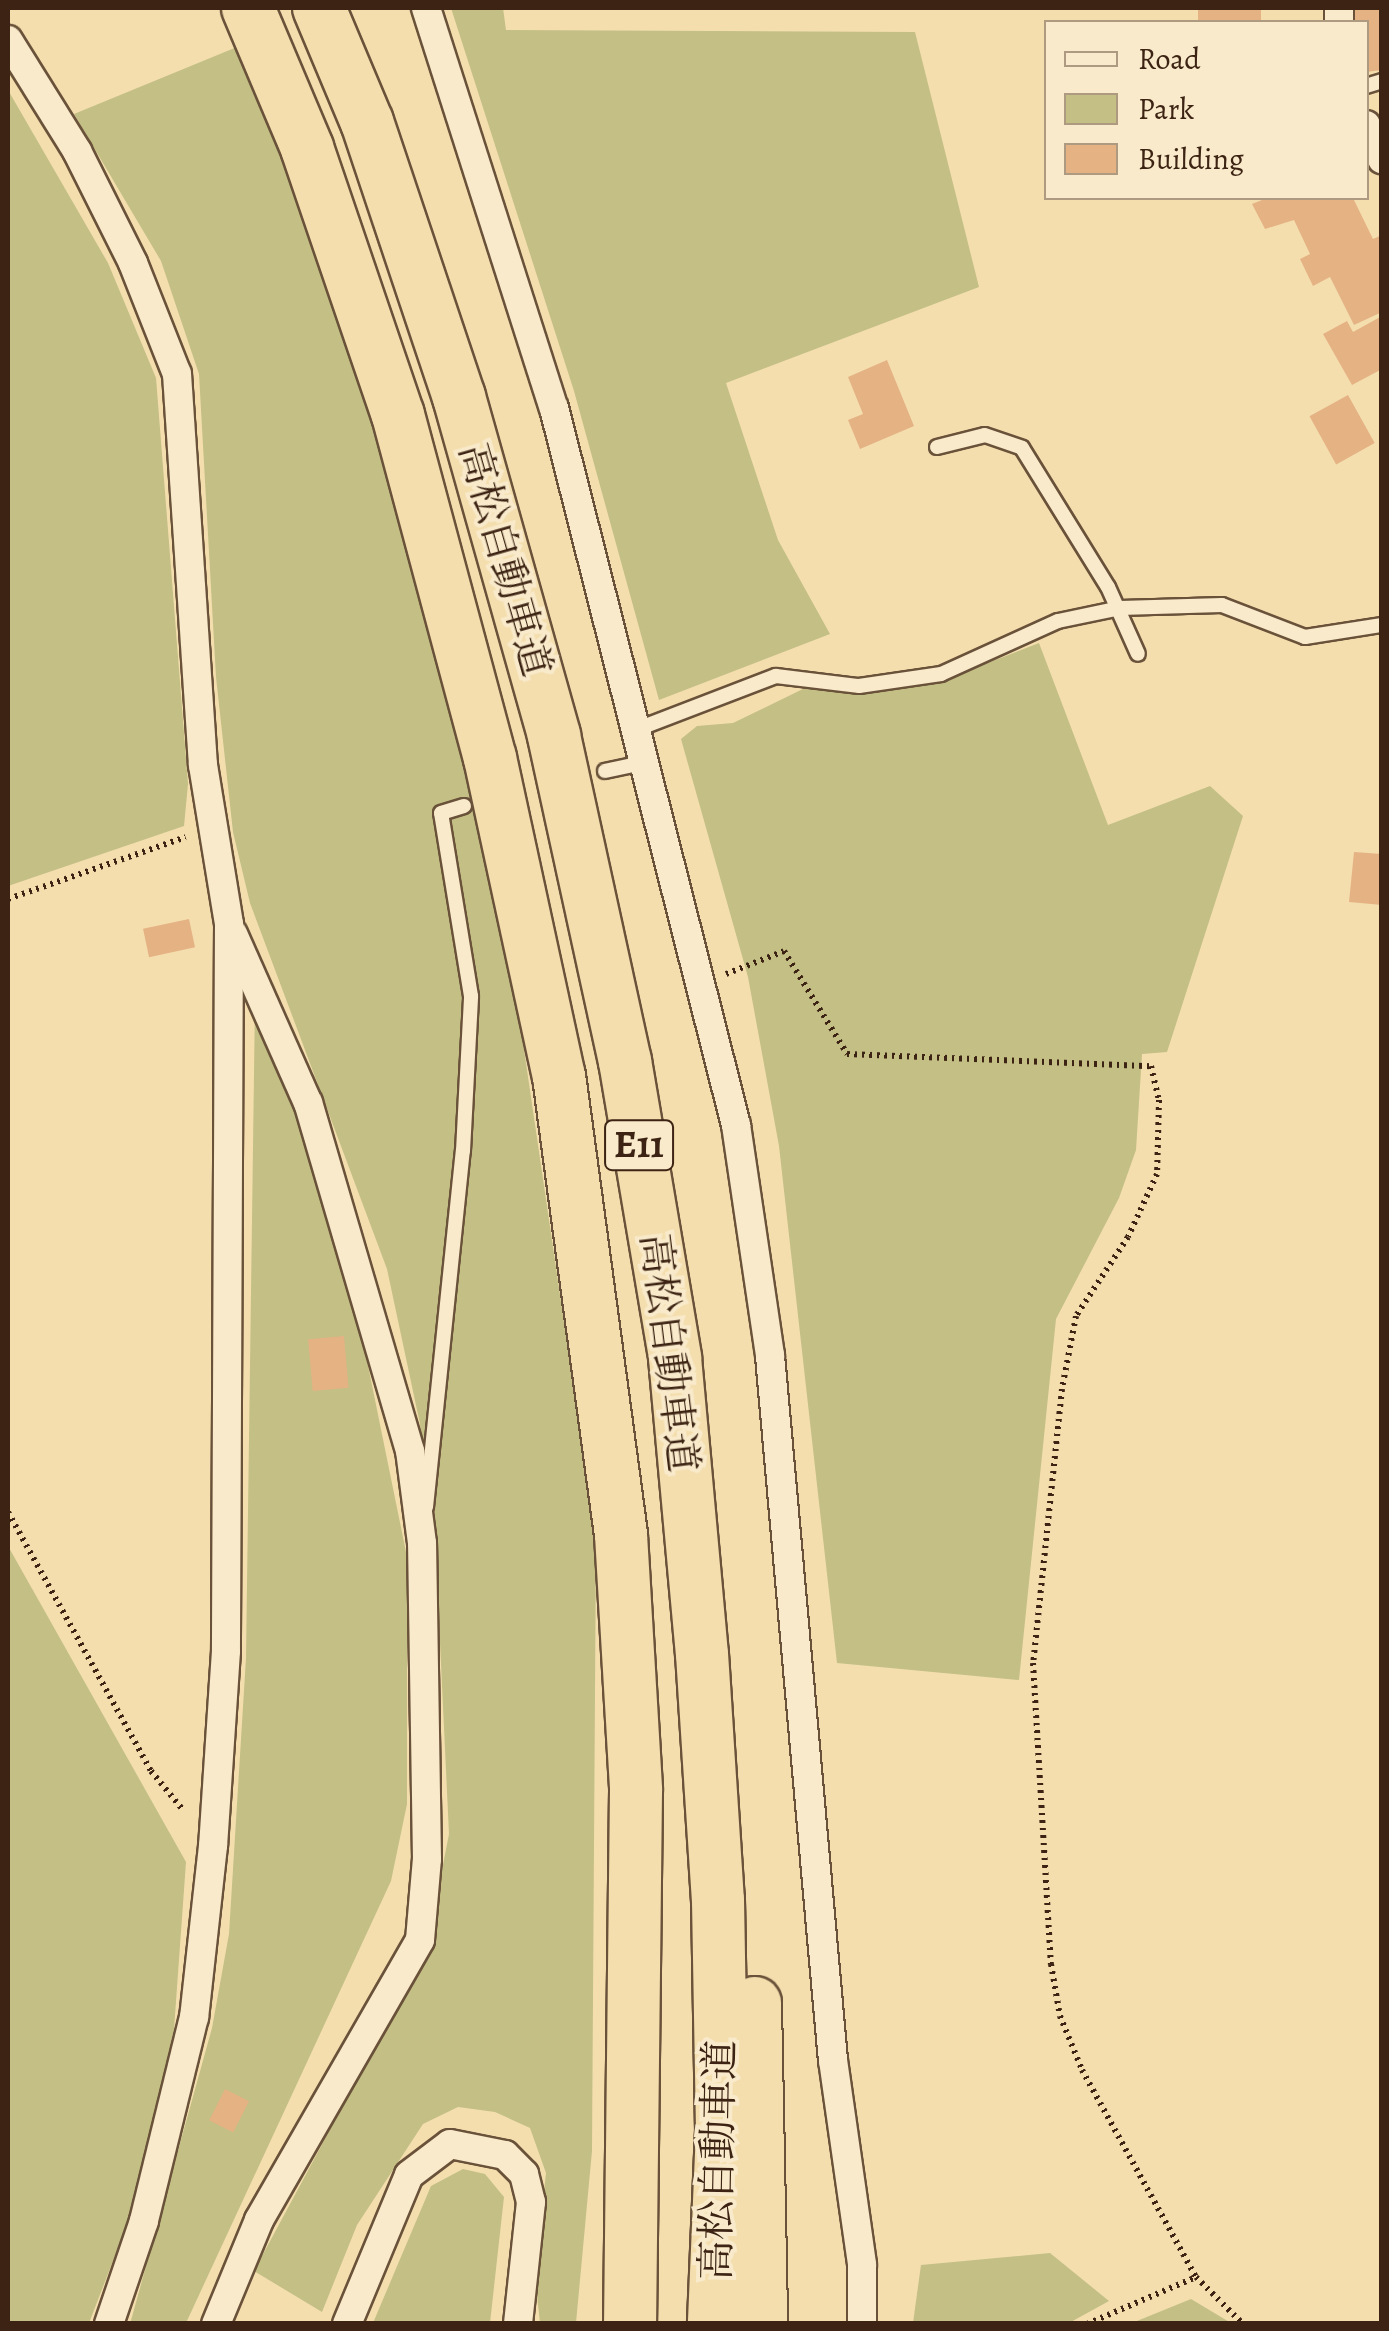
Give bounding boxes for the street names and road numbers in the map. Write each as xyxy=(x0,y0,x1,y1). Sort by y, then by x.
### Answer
street label: 高松自動車道 xyxy=(449,438,561,682)
road number: E11 xyxy=(604,1112,674,1178)
street label: 高松自動車道 xyxy=(631,1231,707,1475)
street label: 高松自動車道 xyxy=(692,2040,744,2280)

